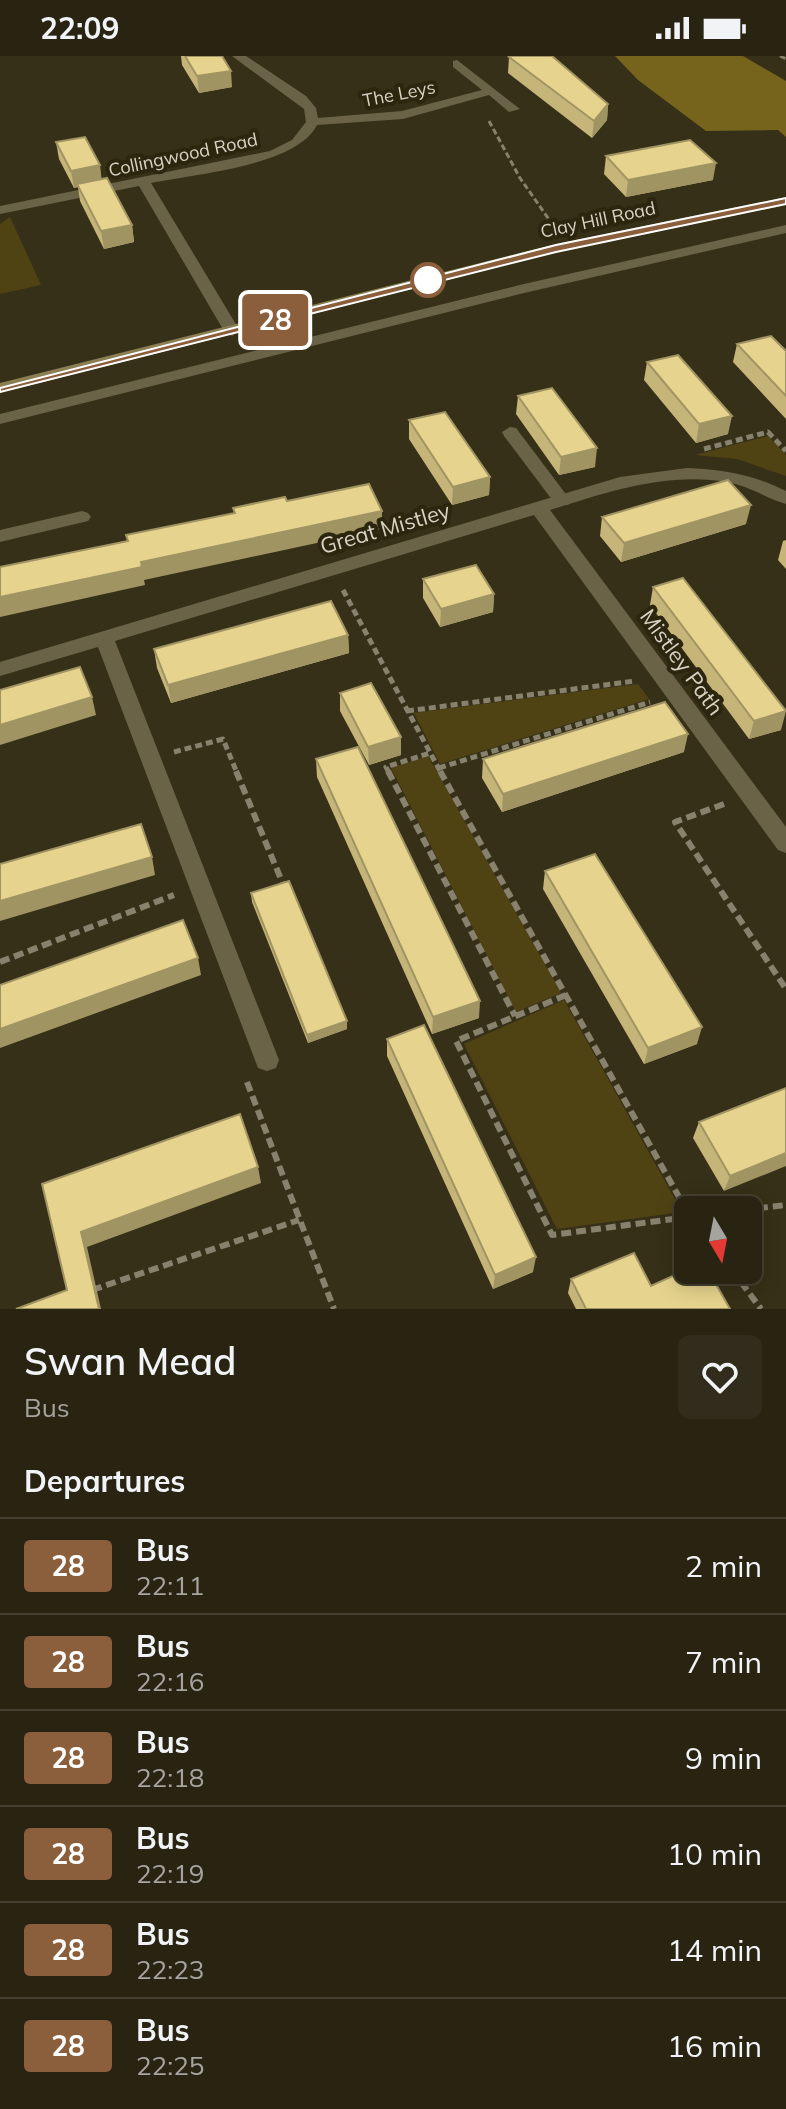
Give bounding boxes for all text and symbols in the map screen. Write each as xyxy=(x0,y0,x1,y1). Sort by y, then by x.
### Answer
text: 22:09 xyxy=(40,9,119,47)
street label: The Leys xyxy=(361,75,437,112)
street label: Collingwood Road xyxy=(106,127,260,182)
street label: Clay Hill Road xyxy=(538,196,658,243)
unlabelled marker xyxy=(411,263,445,297)
line badge: 28 xyxy=(239,294,311,346)
text: 28 xyxy=(258,302,292,337)
street label: Great Mistley xyxy=(317,496,454,560)
street label: Mistley Path xyxy=(634,603,730,721)
north arrow xyxy=(674,1196,762,1284)
map controls xyxy=(674,1196,762,1284)
button: heart xyxy=(678,1335,762,1419)
text: Swan Mead xyxy=(24,1337,236,1385)
text: Bus xyxy=(24,1391,70,1424)
text: Departures xyxy=(24,1462,185,1500)
text: Bus xyxy=(136,1531,190,1569)
text: 2 min xyxy=(685,1547,762,1585)
text: 28 xyxy=(51,1548,85,1583)
text: 22:11 xyxy=(136,1569,204,1602)
text: Bus xyxy=(136,1627,190,1665)
text: 7 min xyxy=(685,1643,762,1681)
text: 28 xyxy=(51,1644,85,1679)
text: 22:16 xyxy=(136,1665,204,1698)
text: Bus xyxy=(136,1723,190,1761)
text: 9 min xyxy=(685,1739,762,1777)
text: 28 xyxy=(51,1740,85,1775)
text: 22:18 xyxy=(136,1761,204,1794)
text: Bus xyxy=(136,1819,190,1857)
text: 10 min xyxy=(667,1835,762,1873)
text: 28 xyxy=(51,1836,85,1871)
text: 22:19 xyxy=(136,1857,204,1890)
text: Bus xyxy=(136,1915,190,1953)
text: 14 min xyxy=(667,1931,762,1969)
text: 28 xyxy=(51,1932,85,1967)
text: 22:23 xyxy=(136,1953,204,1986)
text: Bus xyxy=(136,2011,190,2049)
text: 16 min xyxy=(667,2027,762,2065)
text: 28 xyxy=(51,2028,85,2063)
text: 22:25 xyxy=(136,2049,204,2082)

